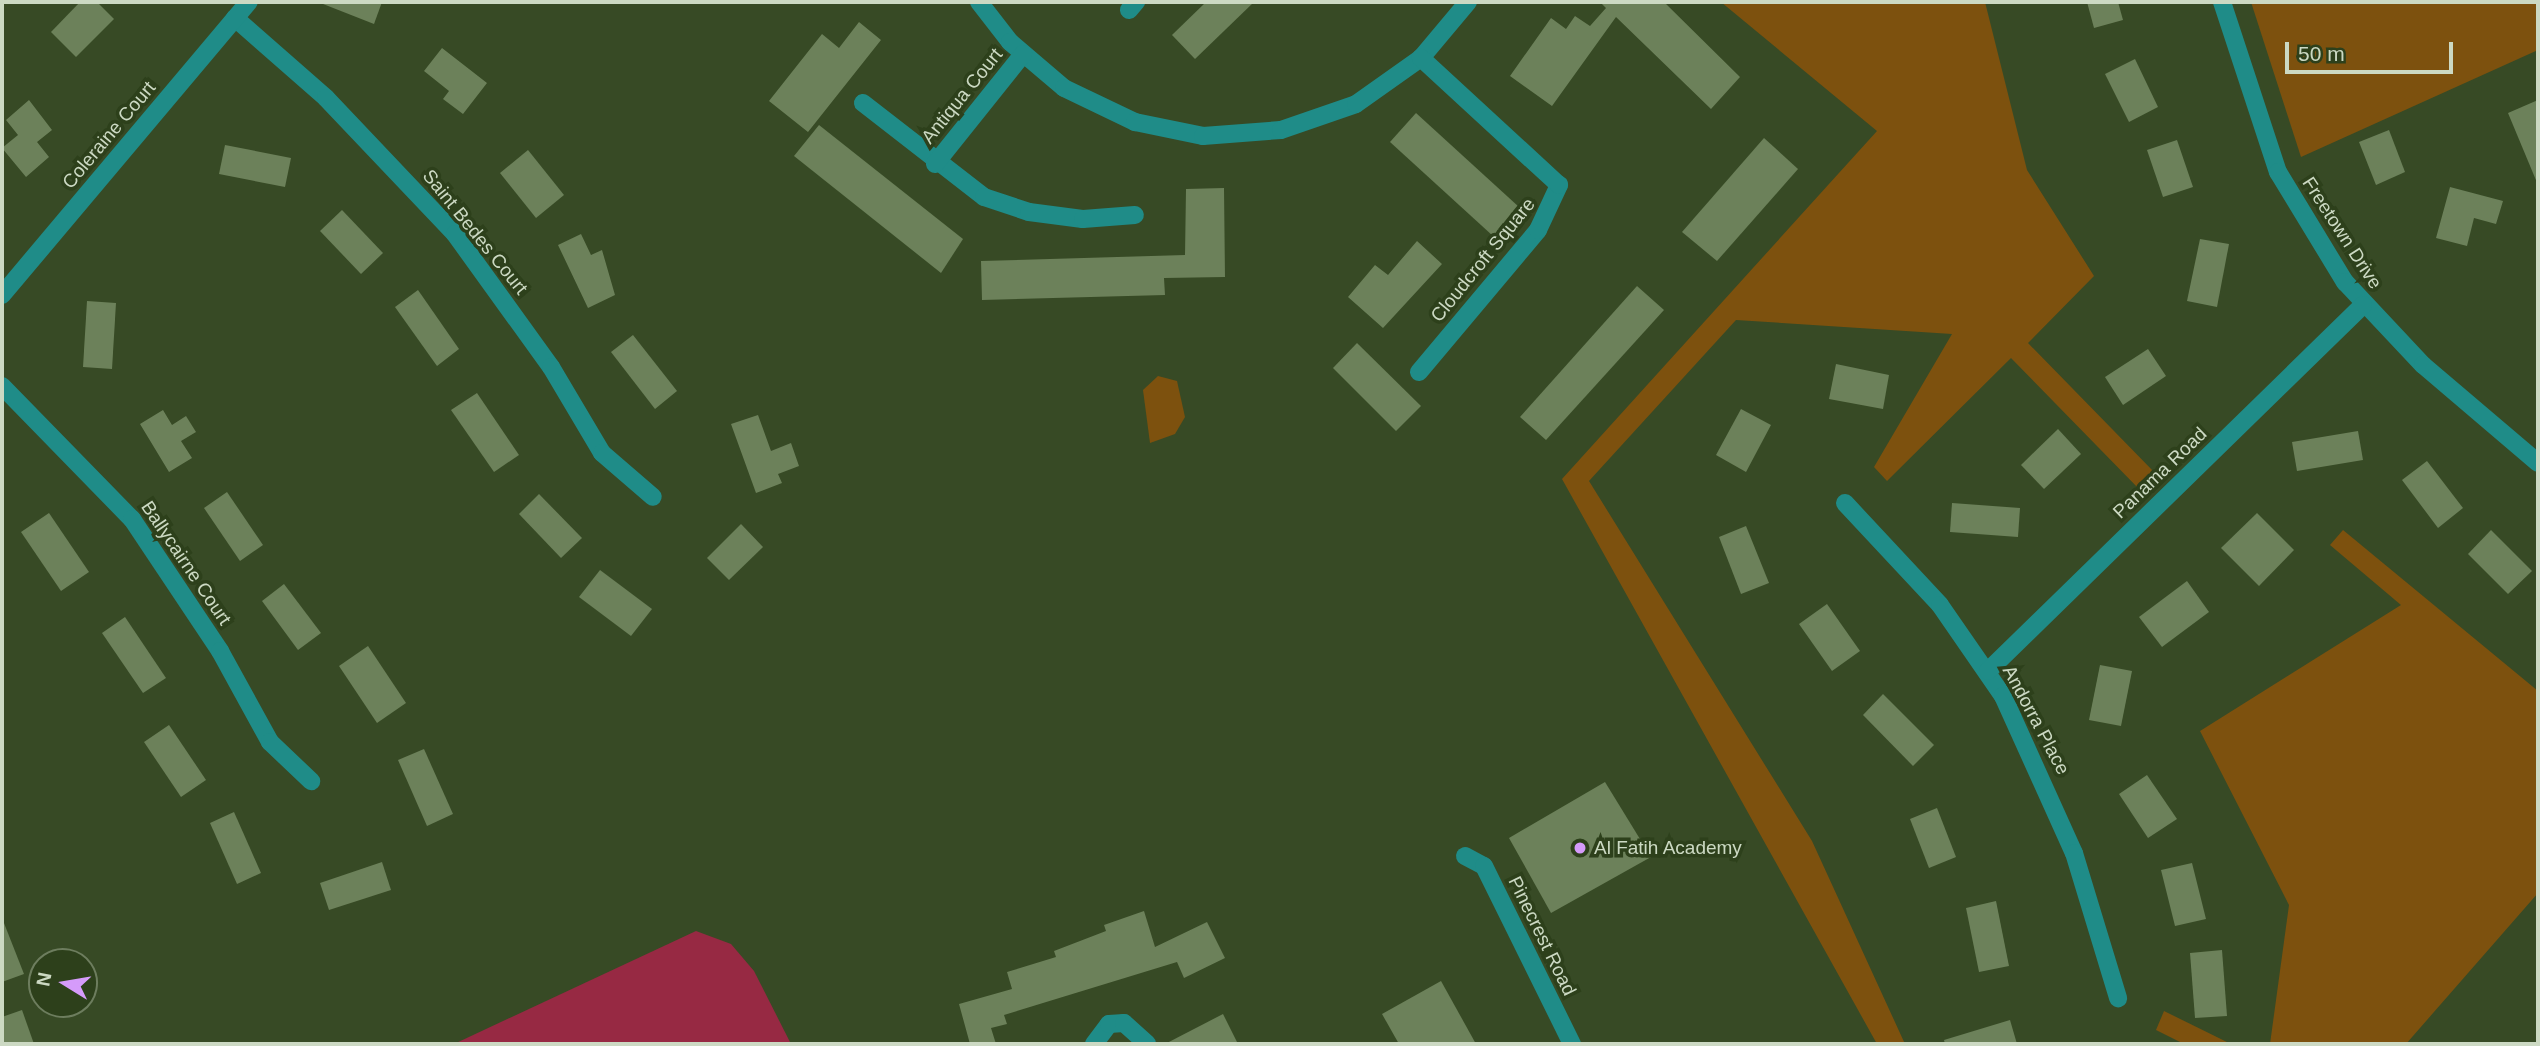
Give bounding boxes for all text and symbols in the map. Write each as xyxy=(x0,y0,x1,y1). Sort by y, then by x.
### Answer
scale bar xyxy=(2288,28,2456,72)
text: 50 m xyxy=(2298,42,2345,65)
street label: Antiqua Court xyxy=(917,44,1007,148)
street label: Coleraine Court xyxy=(58,77,160,193)
street label: Saint Bedes Court xyxy=(418,165,532,299)
street label: Freetown Drive xyxy=(2297,173,2387,293)
street label: Cloudcroft Square xyxy=(1426,193,1540,327)
street label: Panama Road xyxy=(2108,423,2212,523)
street label: Ballycairne Court xyxy=(136,497,236,629)
street label: Andorra Place xyxy=(1998,661,2074,779)
place label: Al Fatih Academy xyxy=(1594,837,1743,859)
marker: Al Fatih Academy xyxy=(1572,840,1588,856)
street label: Pinecrest Road xyxy=(1503,873,1581,999)
north arrow xyxy=(28,948,98,1018)
text: N xyxy=(32,971,55,988)

